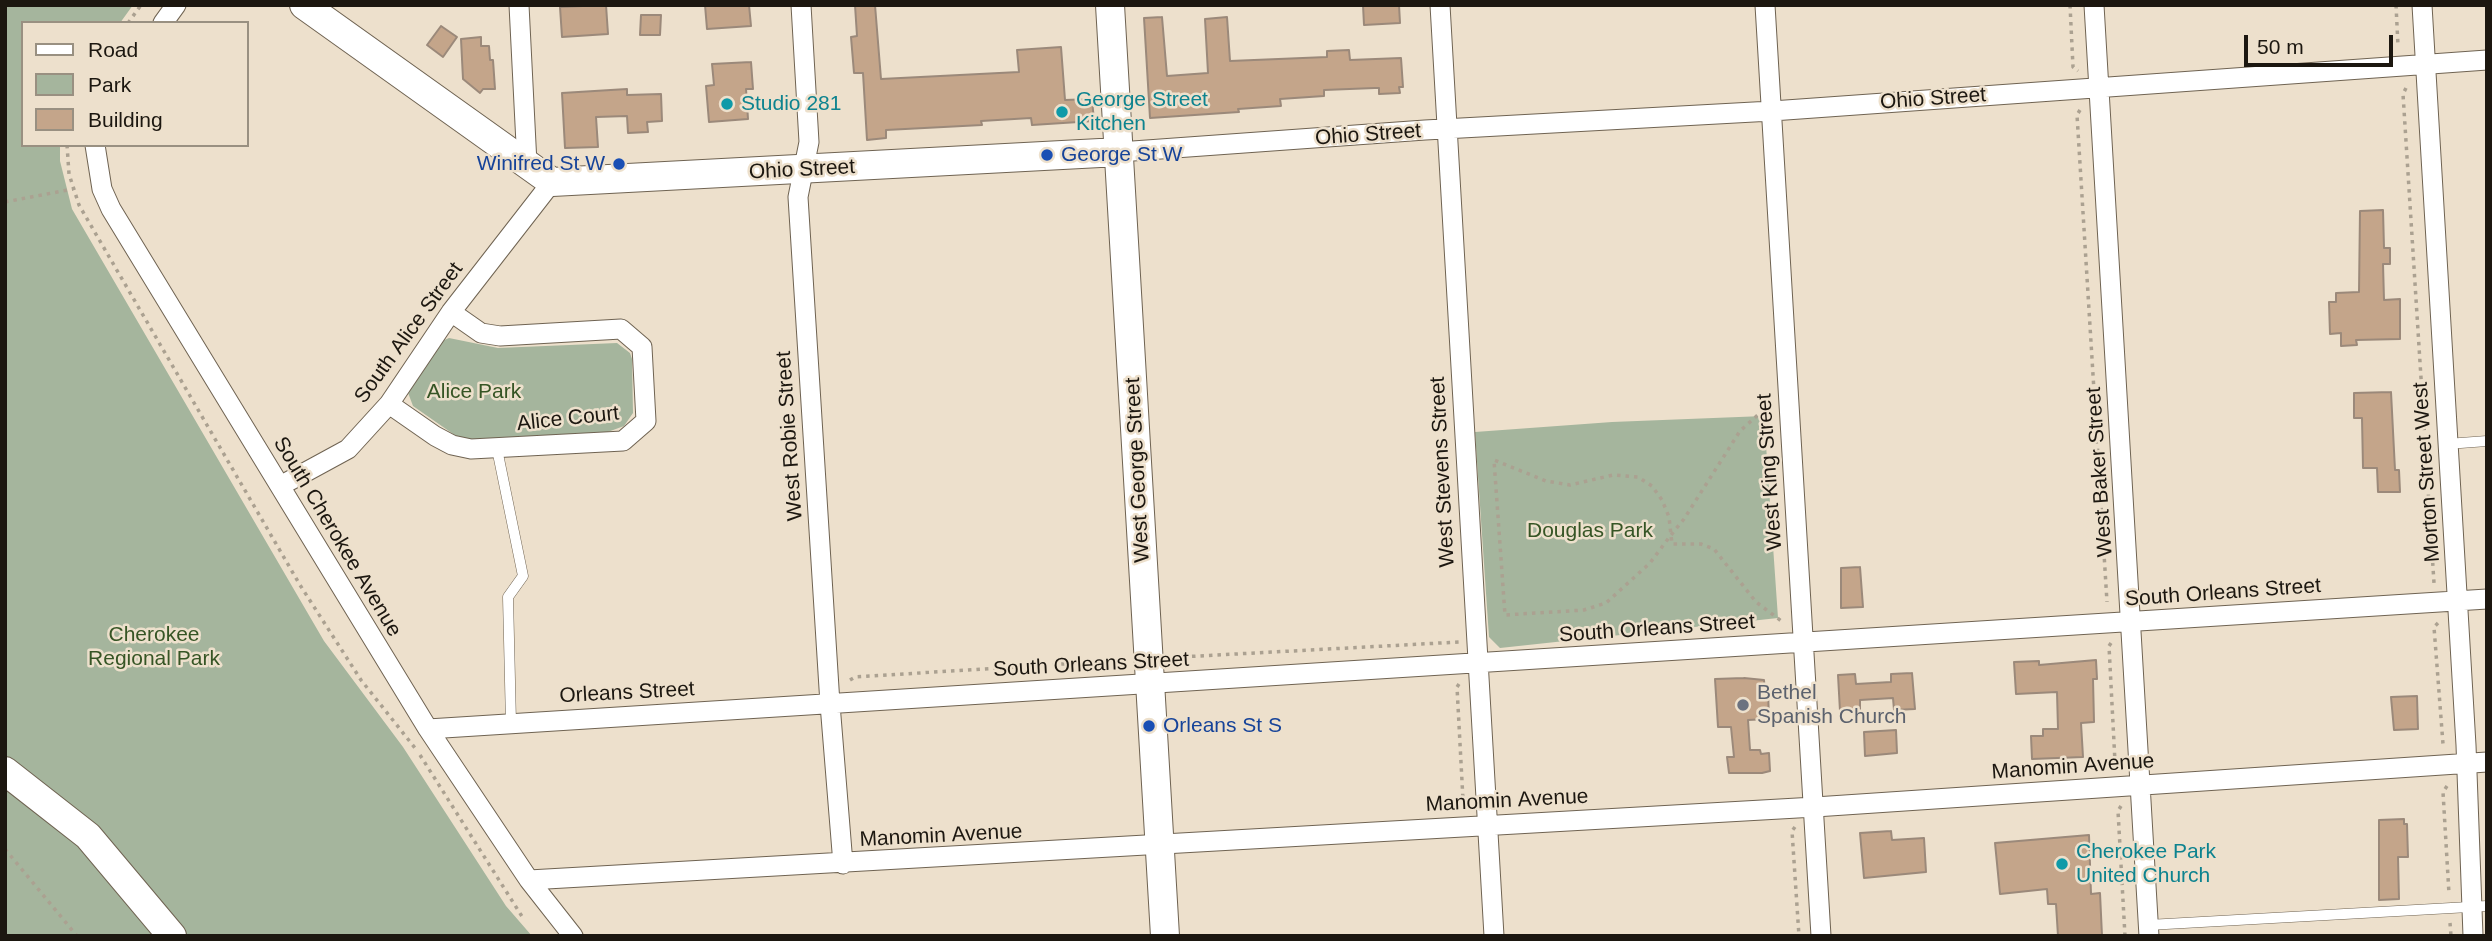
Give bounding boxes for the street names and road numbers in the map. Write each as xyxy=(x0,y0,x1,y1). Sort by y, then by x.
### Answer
street label: Ohio Street xyxy=(1879,83,1987,115)
street label: Ohio Street xyxy=(1314,119,1422,151)
street label: Ohio Street xyxy=(748,155,856,185)
street label: South Alice Street xyxy=(349,258,469,408)
street label: West Robie Street xyxy=(772,350,808,522)
street label: West Stevens Street xyxy=(1425,376,1461,568)
street label: West George Street xyxy=(1121,377,1155,563)
street label: Morton Street West xyxy=(2408,381,2446,563)
street label: West Baker Street xyxy=(2082,386,2118,558)
street label: West King Street xyxy=(1752,393,1788,551)
street label: Alice Court xyxy=(516,401,620,437)
street label: South Cherokee Avenue xyxy=(267,433,407,641)
street label: South Orleans Street xyxy=(2124,574,2322,612)
street label: South Orleans Street xyxy=(1558,610,1756,648)
street label: South Orleans Street xyxy=(992,647,1190,683)
street label: Orleans Street xyxy=(559,677,695,709)
street label: Manomin Avenue xyxy=(1991,749,2155,785)
street label: Manomin Avenue xyxy=(1425,784,1589,818)
street label: Manomin Avenue xyxy=(859,819,1023,853)

